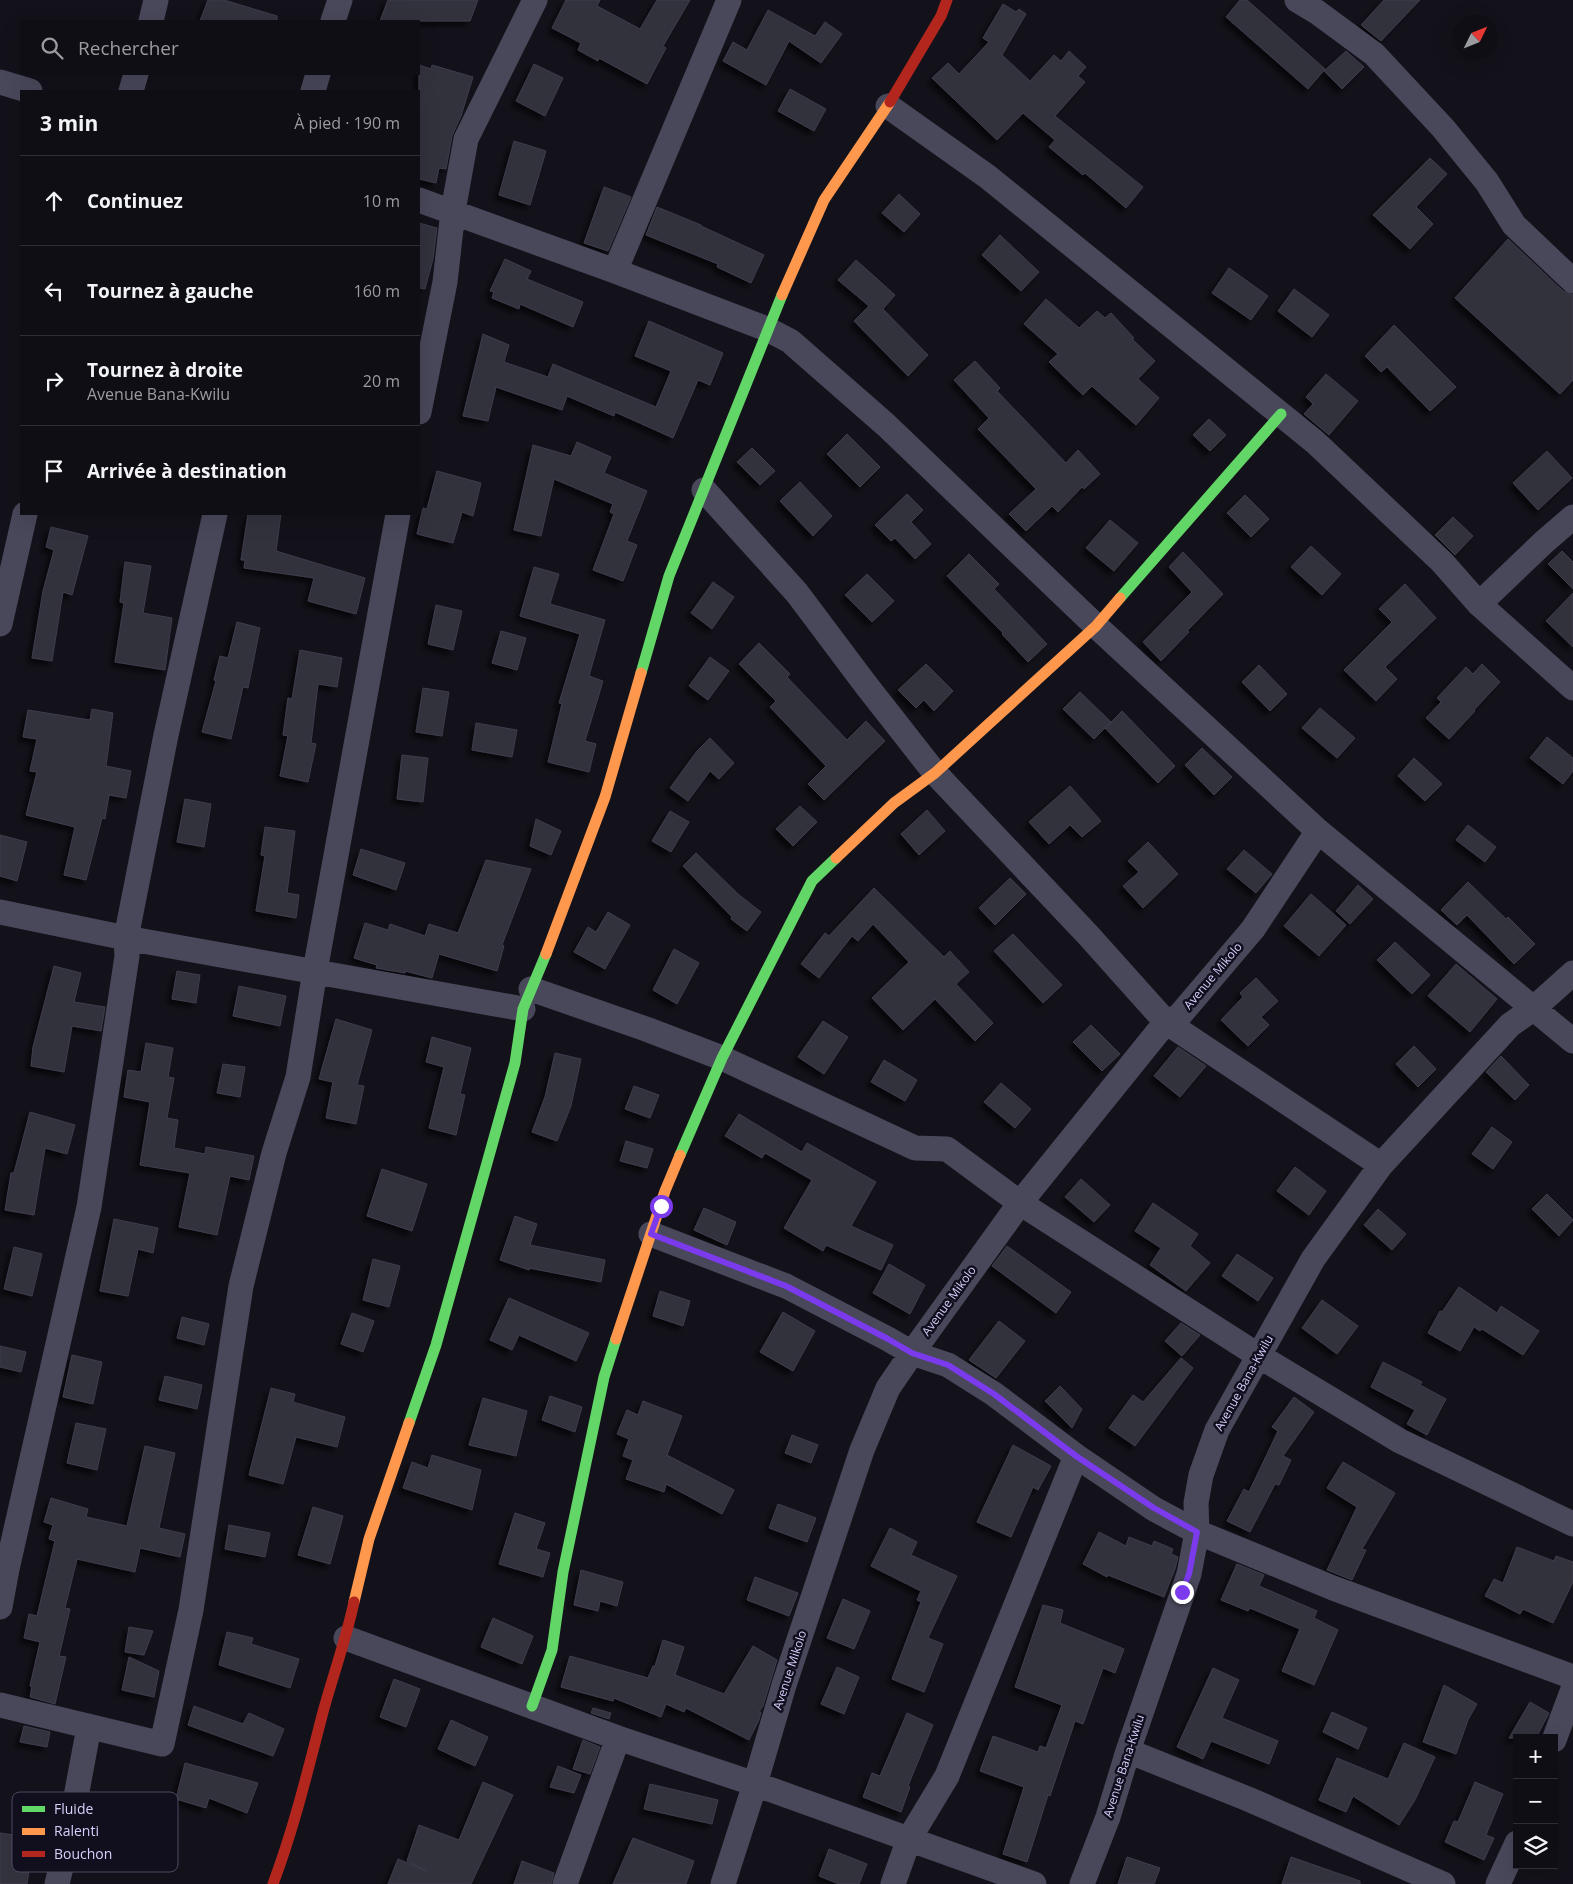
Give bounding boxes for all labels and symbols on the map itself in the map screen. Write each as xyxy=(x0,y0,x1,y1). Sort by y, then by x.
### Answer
north arrow xyxy=(1453,15,1498,60)
street label: Avenue Mikolo xyxy=(1180,939,1246,1013)
route start xyxy=(650,1195,673,1218)
street label: Avenue Mikolo xyxy=(917,1262,980,1339)
street label: Avenue Bana-Kwilu xyxy=(1210,1332,1277,1434)
route end xyxy=(1171,1581,1194,1604)
street label: Avenue Mikolo xyxy=(769,1628,810,1712)
street label: Avenue Bana-Kwilu xyxy=(1099,1712,1148,1819)
legend xyxy=(12,1792,178,1872)
text: Fluide xyxy=(54,1799,93,1818)
text: Ralenti xyxy=(54,1821,99,1840)
text: Bouchon xyxy=(54,1844,112,1863)

